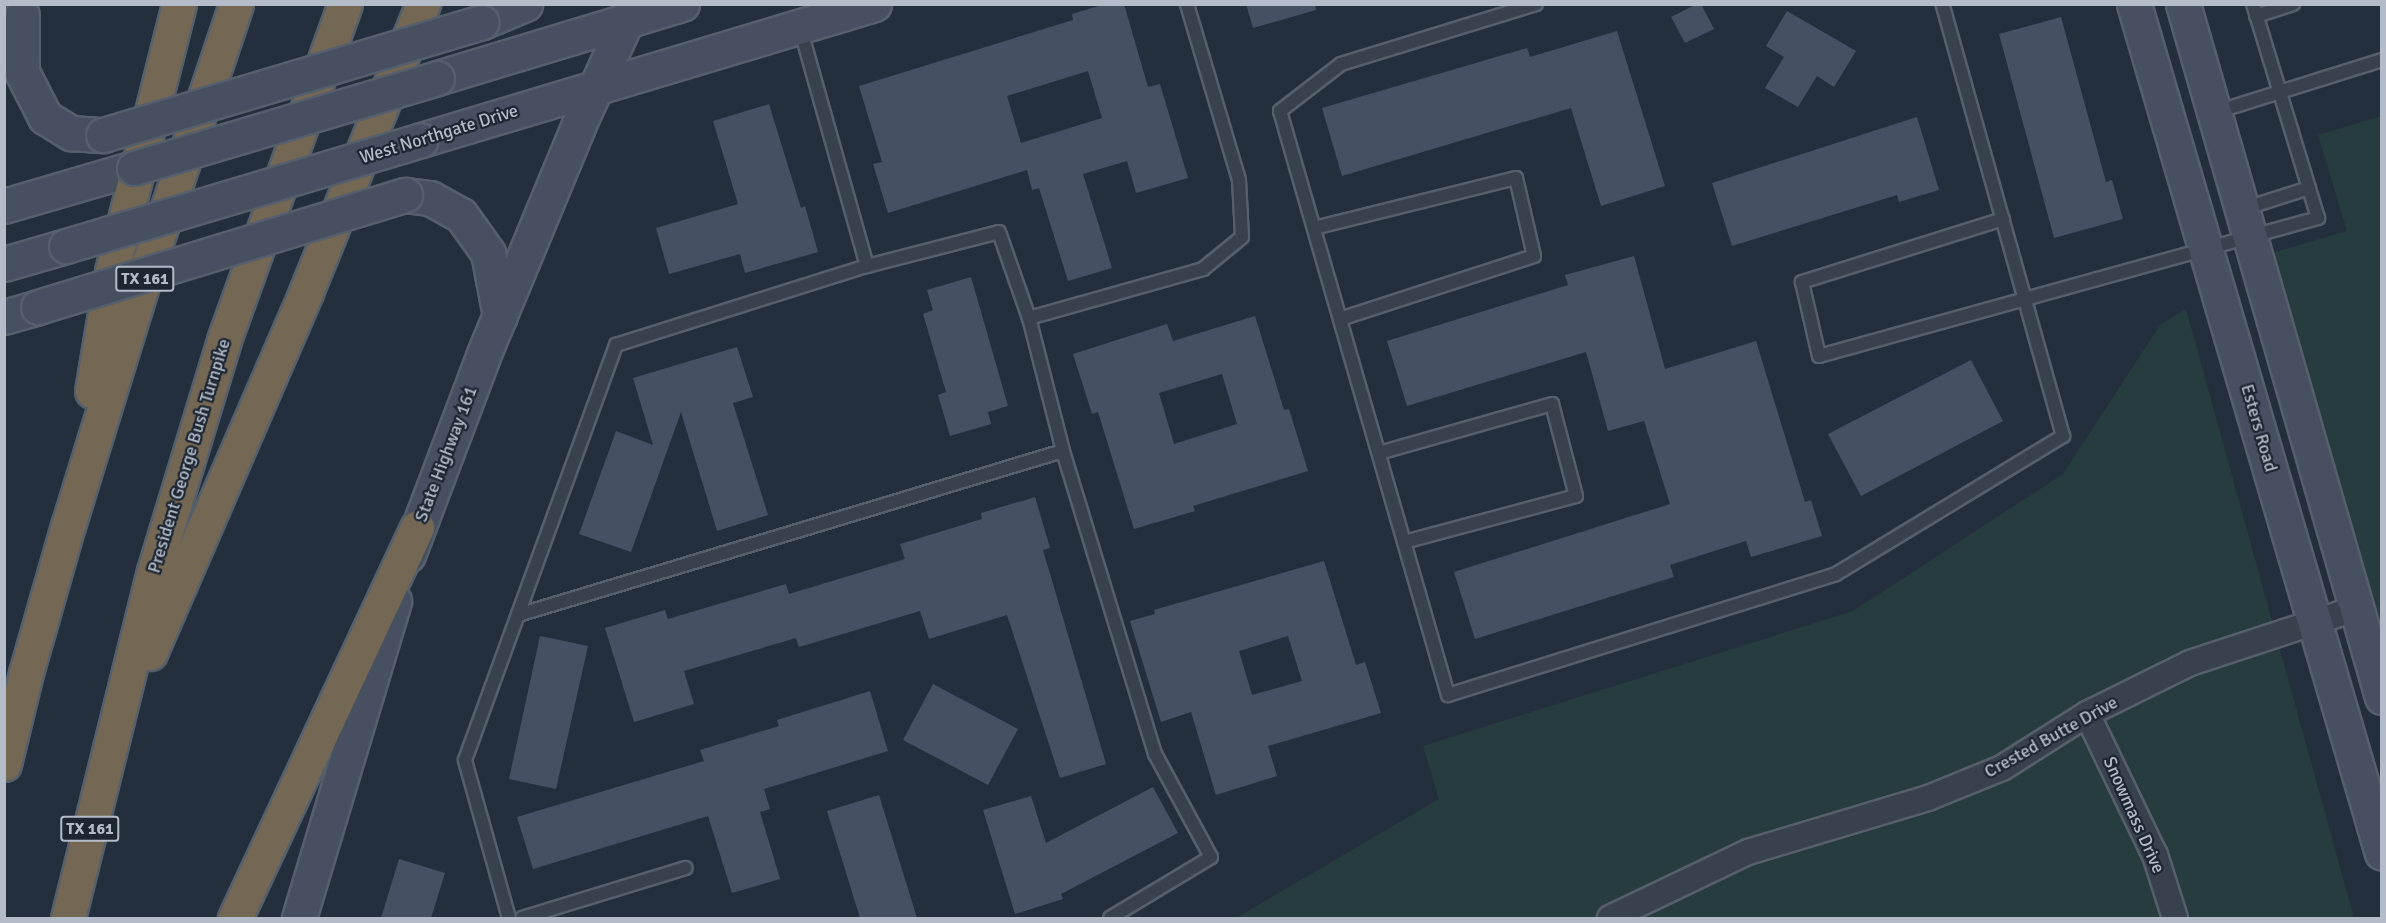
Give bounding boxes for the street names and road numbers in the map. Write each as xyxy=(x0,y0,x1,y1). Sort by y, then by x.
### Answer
street label: West Northgate Drive xyxy=(357,100,521,168)
road number: TX 161 xyxy=(115,266,175,292)
street label: President George Bush Turnpike xyxy=(143,336,235,576)
street label: Esters Road xyxy=(2236,382,2282,474)
street label: State Highway 161 xyxy=(410,383,482,525)
street label: Crested Butte Drive xyxy=(1981,691,2121,783)
street label: Snowmass Drive xyxy=(2099,753,2169,877)
road number: TX 161 xyxy=(60,816,120,842)

